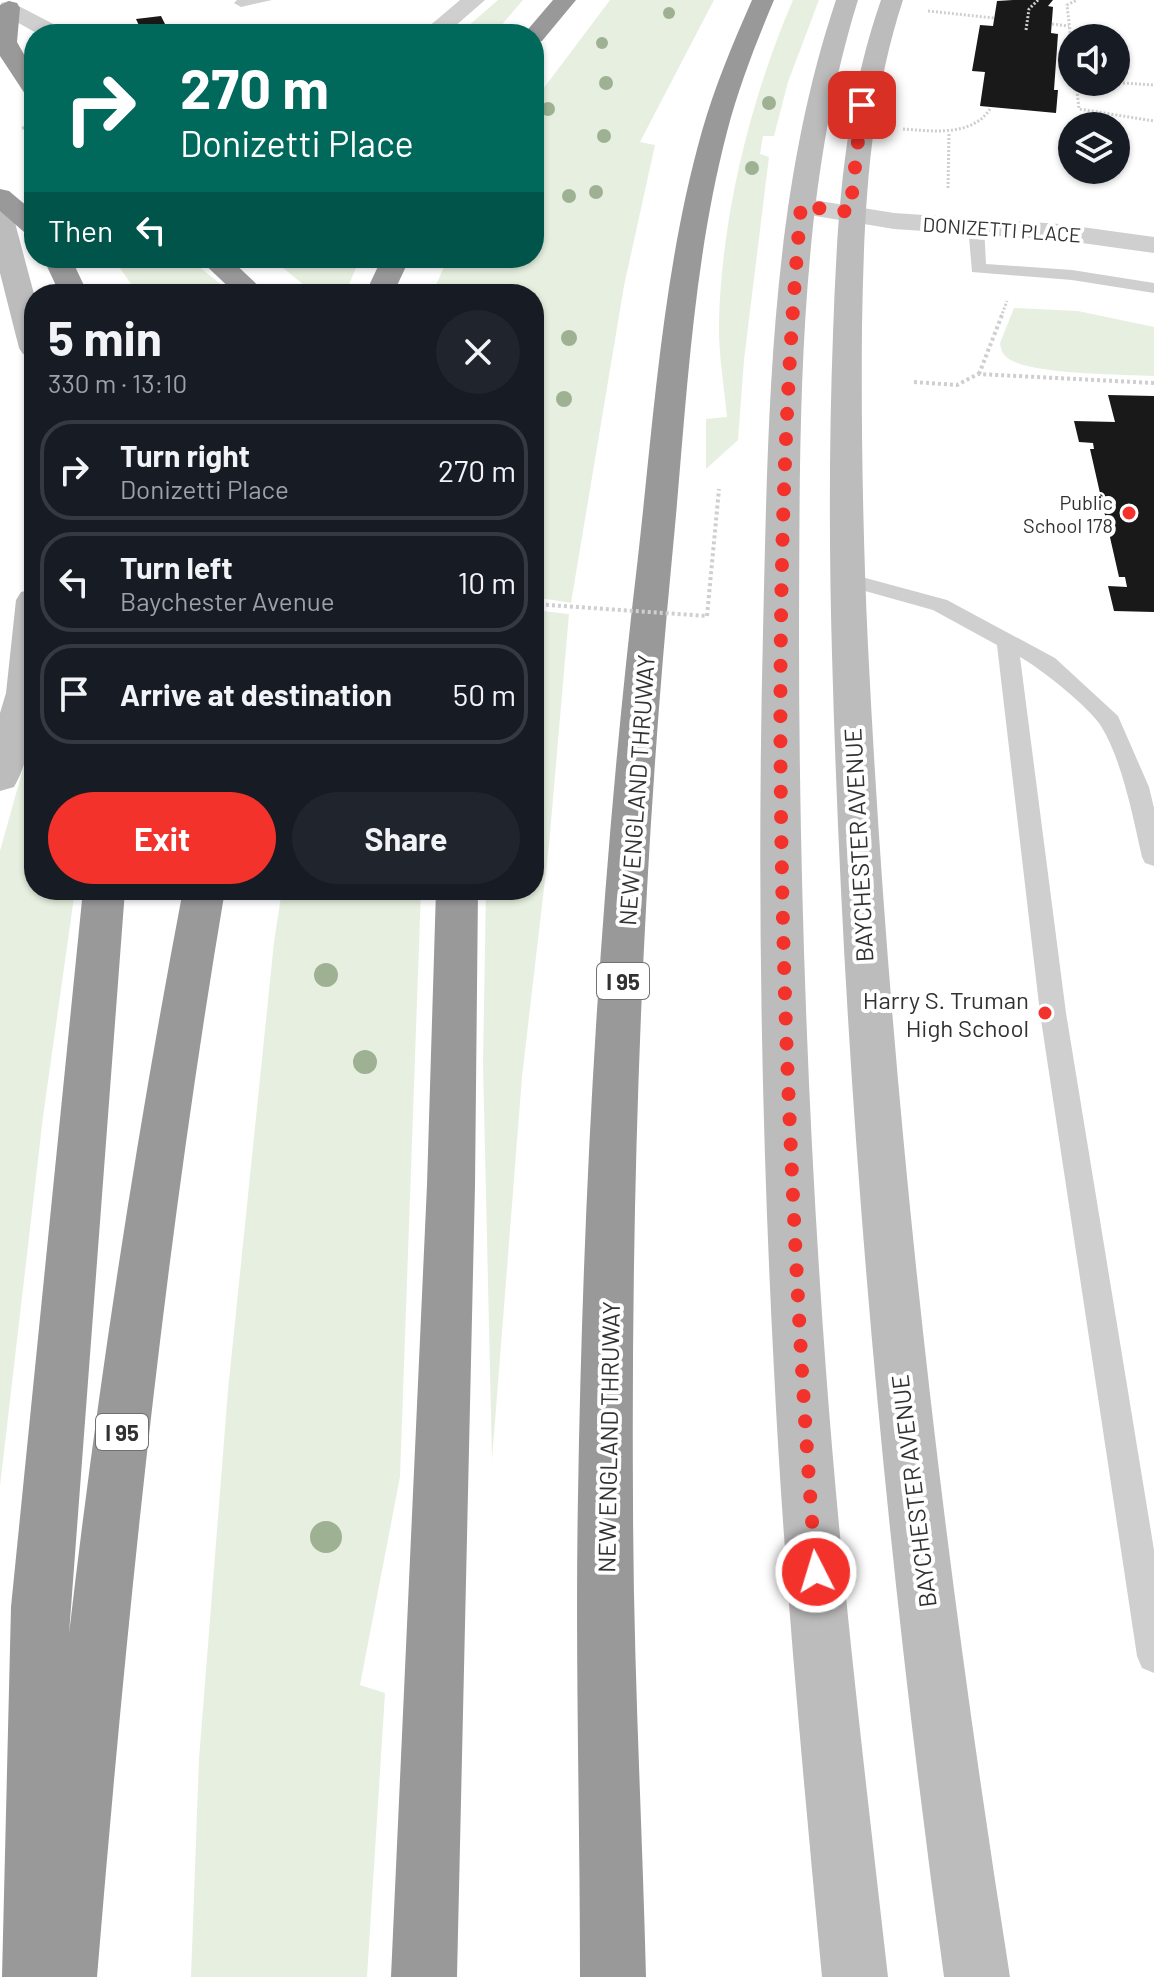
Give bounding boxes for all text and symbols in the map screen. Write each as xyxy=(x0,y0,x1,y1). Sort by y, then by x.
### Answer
map controls xyxy=(1058,24,1130,184)
button: sound xyxy=(1058,24,1130,96)
text: 270 m xyxy=(180,53,329,120)
icon: right xyxy=(48,56,152,160)
pin xyxy=(828,71,896,139)
icon: arrive xyxy=(840,83,884,127)
button: layers xyxy=(1058,112,1130,184)
text: Donizetti Place xyxy=(180,121,414,164)
icon: left xyxy=(129,208,173,252)
street label: DONIZETTI PLACE xyxy=(922,211,1082,247)
text: Then xyxy=(48,212,113,248)
text: 5 min xyxy=(48,308,162,366)
button: close xyxy=(436,310,520,394)
text: 330 m · 13:10 xyxy=(48,367,187,398)
text: Turn right xyxy=(120,437,250,473)
icon: right xyxy=(52,448,96,492)
text: 270 m xyxy=(438,452,516,488)
text: Donizetti Place xyxy=(120,473,289,504)
place label: Public School 178 xyxy=(1023,490,1113,537)
marker: Public School 178 xyxy=(1120,504,1138,522)
text: Turn left xyxy=(120,549,233,585)
icon: left xyxy=(52,560,96,604)
text: 10 m xyxy=(458,564,516,600)
text: Baychester Avenue xyxy=(120,585,335,616)
street label: NEW ENGLAND THRUWAY xyxy=(612,653,660,927)
icon: arrive xyxy=(52,672,96,716)
text: Arrive at destination xyxy=(120,676,392,712)
text: 50 m xyxy=(453,676,516,712)
street label: BAYCHESTER AVENUE xyxy=(837,727,879,963)
button: Exit xyxy=(48,792,276,884)
button: Share xyxy=(292,792,520,884)
road number: I 95 xyxy=(597,963,649,999)
place label: Harry S. Truman High School xyxy=(863,985,1029,1042)
marker: Harry S. Truman High School xyxy=(1036,1004,1054,1022)
street label: NEW ENGLAND THRUWAY xyxy=(591,1301,625,1573)
street label: BAYCHESTER AVENUE xyxy=(884,1373,942,1609)
road number: I 95 xyxy=(96,1414,148,1450)
position arrow xyxy=(774,1530,858,1614)

